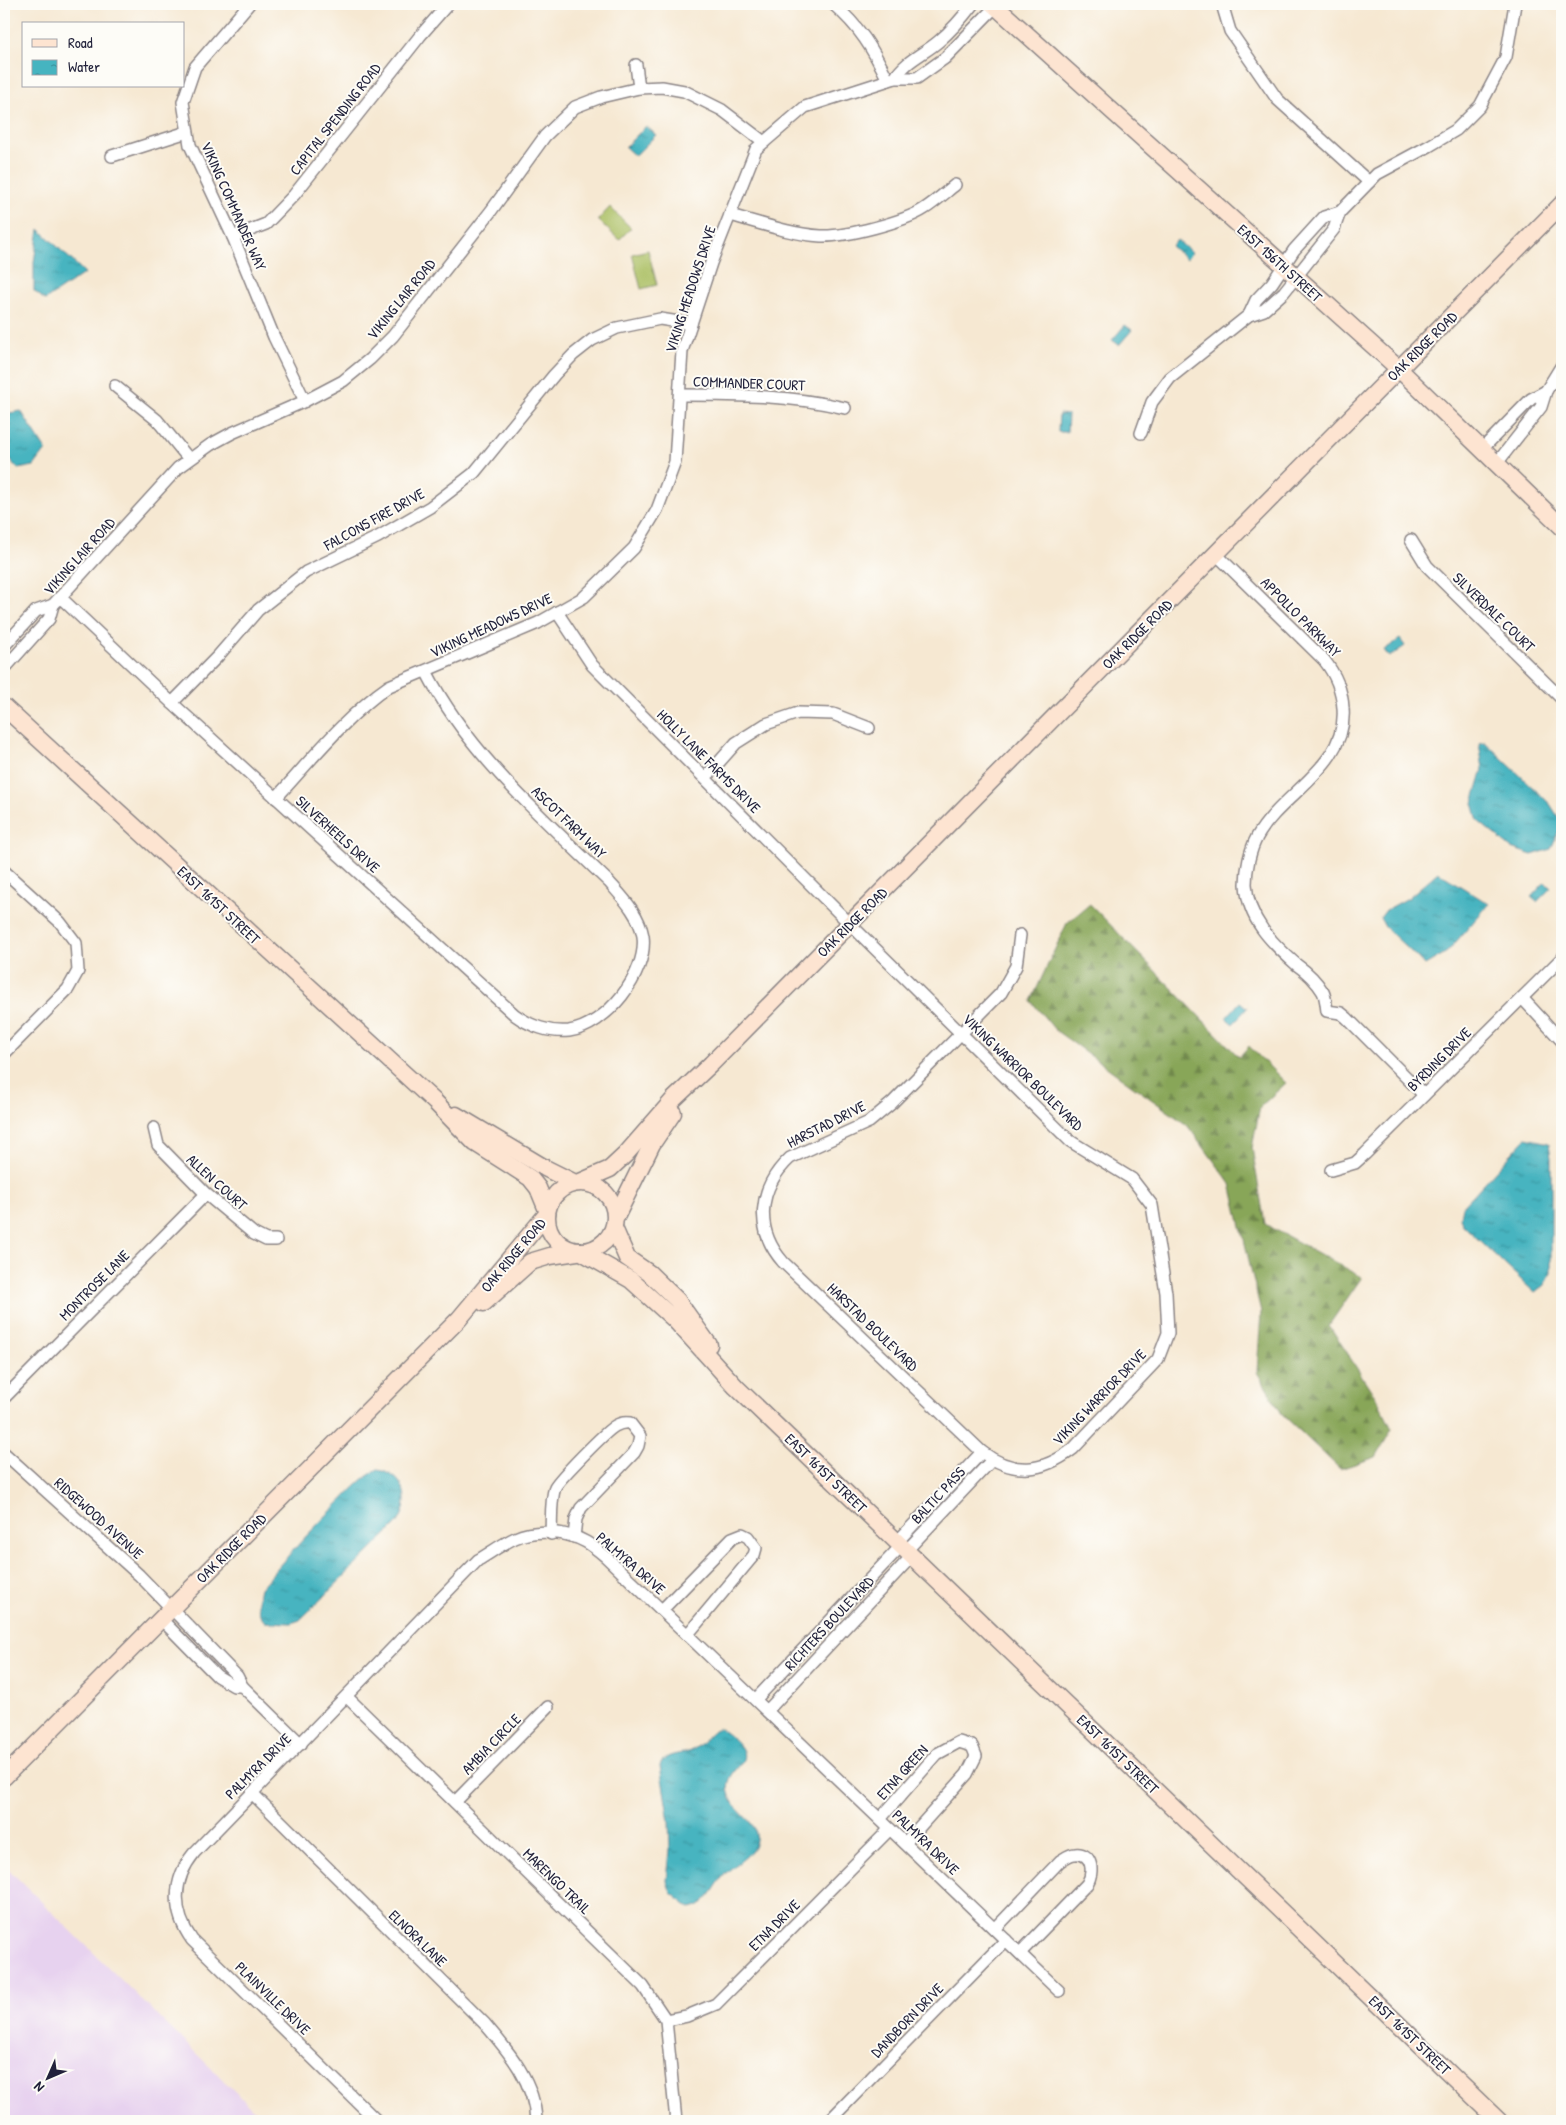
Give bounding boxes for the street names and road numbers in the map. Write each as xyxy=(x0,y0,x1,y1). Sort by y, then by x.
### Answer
street label: CAPITAL SPENDING ROAD xyxy=(284,58,386,180)
street label: VIKING COMMANDER WAY xyxy=(196,138,272,274)
street label: EAST 156TH STREET xyxy=(1233,219,1328,307)
street label: VIKING MEADOWS DRIVE xyxy=(660,222,721,355)
street label: VIKING LAIR ROAD xyxy=(362,254,441,344)
street label: OAK RIDGE ROAD xyxy=(1382,306,1462,386)
street label: COMMANDER COURT xyxy=(692,371,806,395)
street label: FALCONS FIRE DRIVE xyxy=(319,482,428,556)
street label: VIKING LAIR ROAD xyxy=(38,512,120,600)
street label: SILVERDALE COURT xyxy=(1448,567,1540,657)
street label: APPOLLO PARKWAY xyxy=(1256,572,1346,662)
street label: VIKING MEADOWS DRIVE xyxy=(427,587,556,662)
street label: OAK RIDGE ROAD xyxy=(1097,594,1177,674)
street label: HOLLY LANE FARMS DRIVE xyxy=(652,704,766,818)
street label: ASCOT FARM WAY xyxy=(527,781,611,863)
street label: SILVERHEELS DRIVE xyxy=(291,791,385,878)
street label: EAST 161ST STREET xyxy=(173,861,266,950)
street label: OAK RIDGE ROAD xyxy=(812,882,892,962)
street label: VIKING WARRIOR BOULEVARD xyxy=(958,1009,1089,1136)
street label: BYRDING DRIVE xyxy=(1402,1022,1476,1096)
street label: HARSTAD DRIVE xyxy=(783,1095,869,1153)
street label: ALLEN COURT xyxy=(182,1149,253,1216)
street label: OAK RIDGE ROAD xyxy=(476,1213,551,1297)
street label: MONTROSE LANE xyxy=(54,1245,134,1325)
street label: HARSTAD BOULEVARD xyxy=(823,1278,924,1377)
street label: VIKING WARRIOR DRIVE xyxy=(1047,1344,1151,1450)
street label: EAST 161ST STREET xyxy=(780,1428,872,1518)
street label: BALTIC PASS xyxy=(906,1462,970,1528)
street label: RIDGEWOOD AVENUE xyxy=(50,1472,148,1564)
street label: OAK RIDGE ROAD xyxy=(191,1508,271,1588)
street label: PALMYRA DRIVE xyxy=(592,1527,671,1599)
street label: RICHTERS BOULEVARD xyxy=(780,1570,879,1675)
street label: AMBIA CIRCLE xyxy=(457,1709,526,1779)
street label: EAST 161ST STREET xyxy=(1072,1709,1164,1799)
street label: PALMYRA DRIVE xyxy=(220,1728,296,1804)
street label: ETNA GREEN xyxy=(872,1740,932,1804)
street label: PALMYRA DRIVE xyxy=(888,1805,964,1880)
street label: MARENGO TRAIL xyxy=(518,1843,596,1919)
street label: ETNA DRIVE xyxy=(744,1894,805,1955)
street label: ELNORA LANE xyxy=(384,1905,452,1971)
street label: PLAINVILLE DRIVE xyxy=(231,1957,316,2040)
street label: DANDBORN DRIVE xyxy=(866,1978,948,2062)
street label: EAST 161ST STREET xyxy=(1364,1990,1456,2080)

